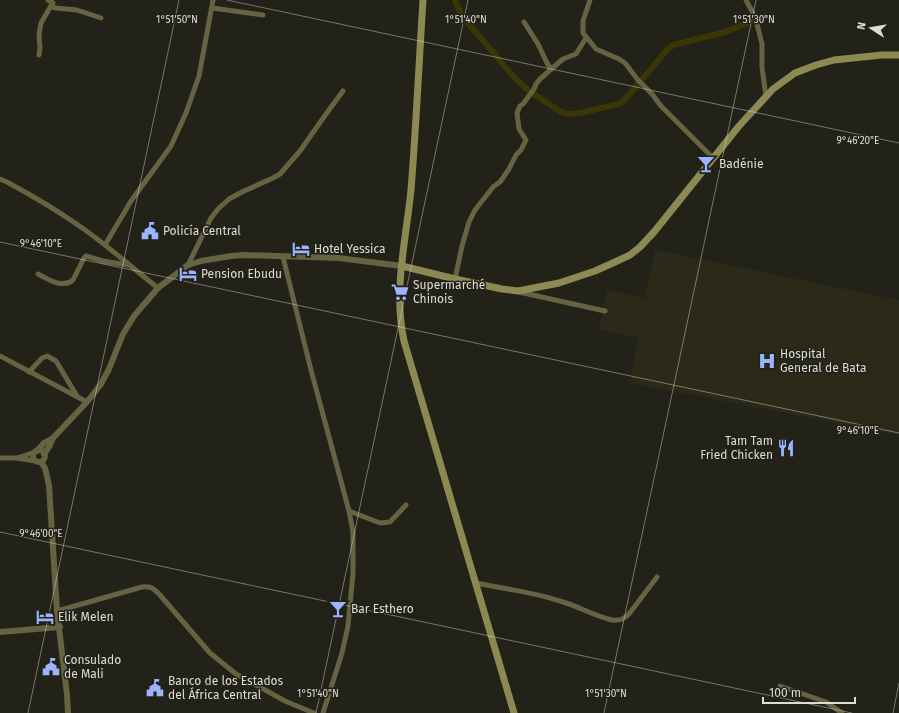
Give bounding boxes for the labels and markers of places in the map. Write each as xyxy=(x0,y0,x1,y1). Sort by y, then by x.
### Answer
bar icon: Badénie xyxy=(696,154,716,174)
place label: Badénie xyxy=(719,157,764,171)
public building icon: Policía Central xyxy=(140,221,160,241)
place label: Policía Central xyxy=(163,224,241,238)
hotel icon: Hotel Yessica xyxy=(291,239,311,259)
place label: Hotel Yessica xyxy=(314,242,386,256)
hotel icon: Pension Ebudu xyxy=(178,264,198,284)
place label: Pension Ebudu xyxy=(201,267,282,281)
place label: Supermarché Chinois xyxy=(413,278,485,306)
supermarket icon: Supermarché Chinois xyxy=(390,282,410,302)
place label: Hospital General de Bata xyxy=(780,347,867,375)
hospital icon: Hospital General de Bata xyxy=(757,351,777,371)
place label: Tam Tam Fried Chicken xyxy=(700,434,773,462)
restaurant icon: Tam Tam Fried Chicken xyxy=(776,438,796,458)
bar icon: Bar Esthero xyxy=(328,599,348,619)
place label: Bar Esthero xyxy=(351,602,414,616)
hotel icon: Elik Melen xyxy=(35,607,55,627)
place label: Elik Melen xyxy=(58,610,113,624)
place label: Consulado de Mali xyxy=(64,653,121,681)
public building icon: Consulado de Mali xyxy=(41,657,61,677)
place label: Banco de los Estados del África Central xyxy=(168,674,284,702)
public building icon: Banco de los Estados del África Central xyxy=(145,678,165,698)

